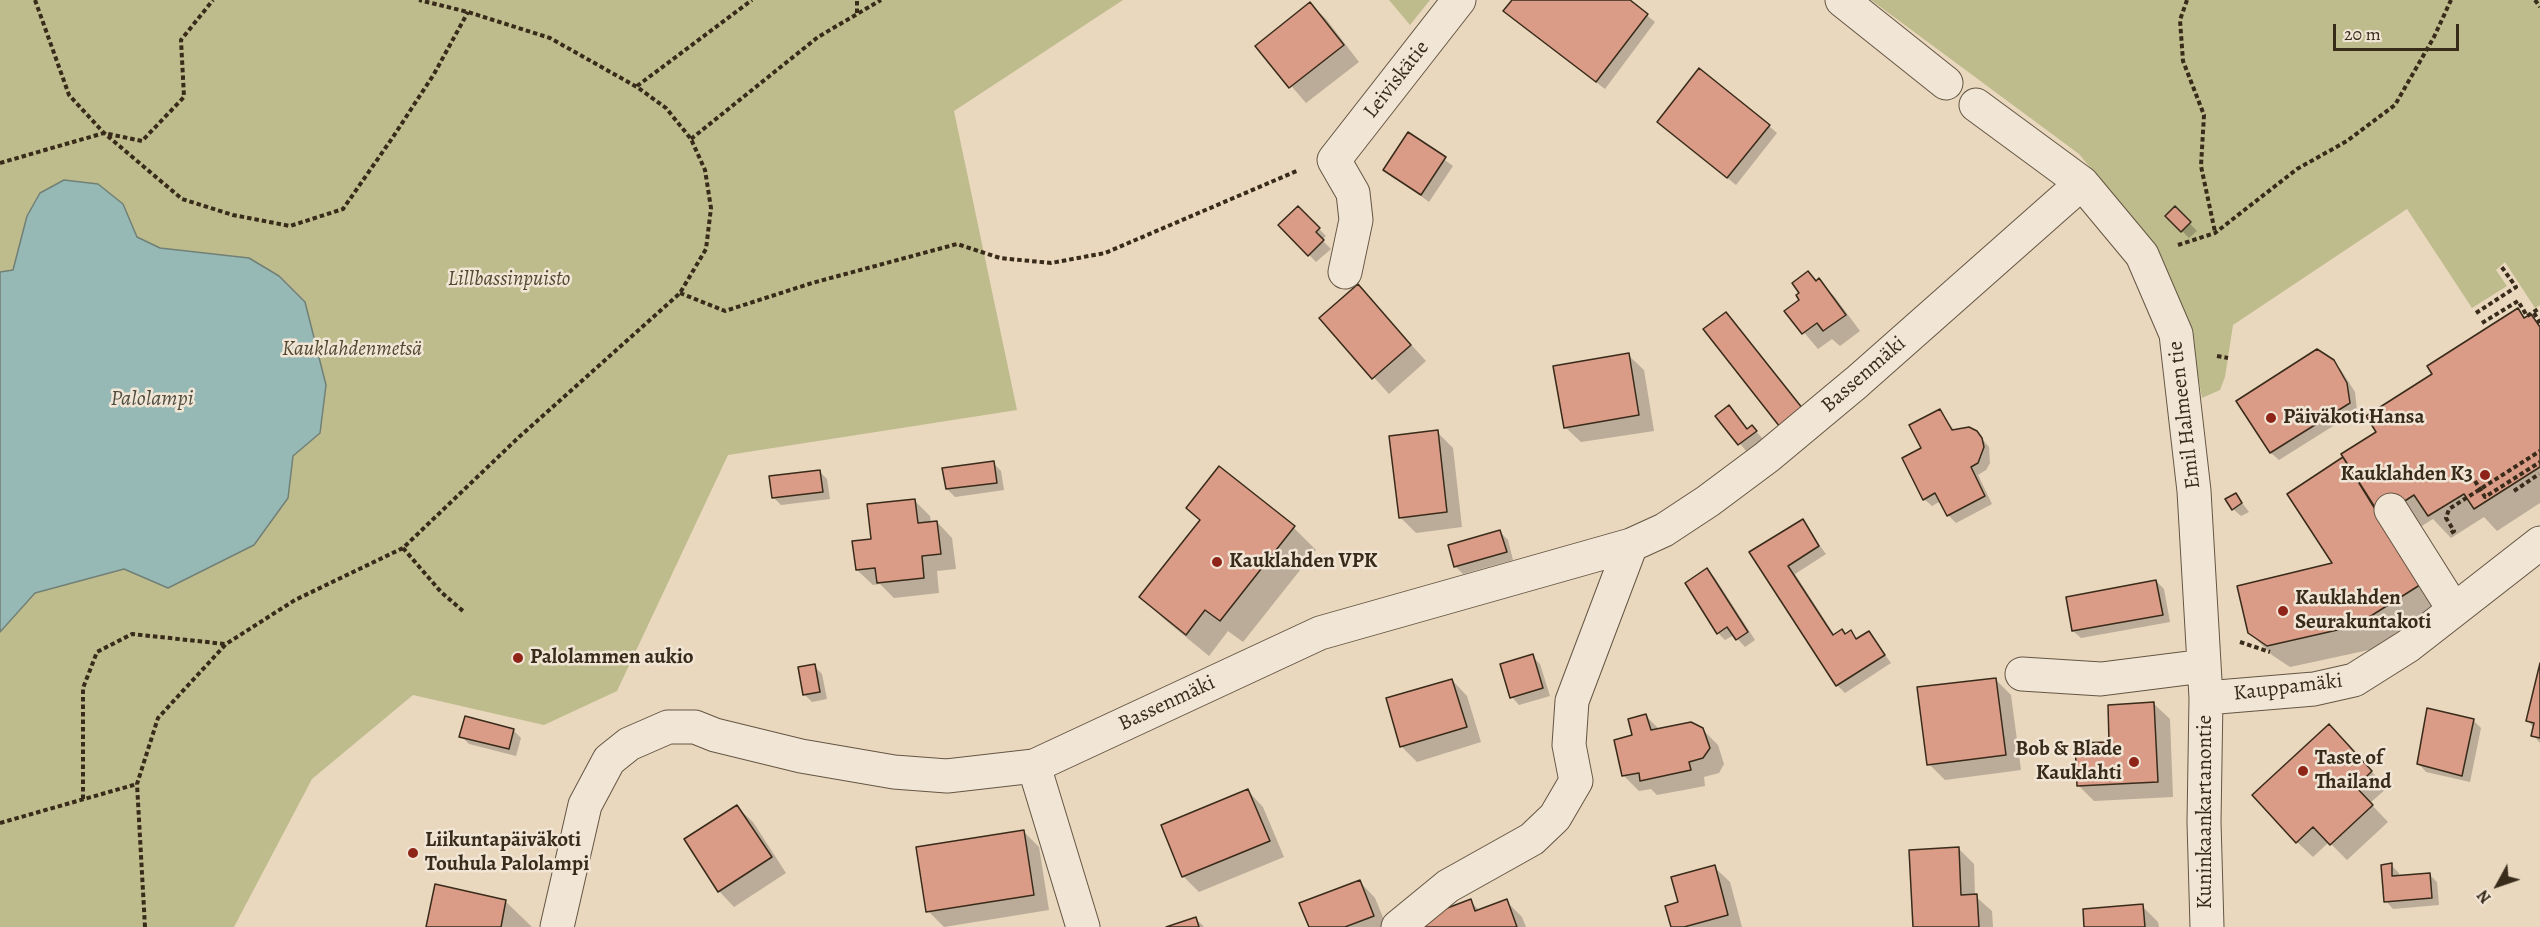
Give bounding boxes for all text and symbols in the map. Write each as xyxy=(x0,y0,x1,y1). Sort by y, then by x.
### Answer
scale bar xyxy=(2336,12,2462,50)
text: 20 m xyxy=(2344,22,2381,46)
street label: Leiviskätie xyxy=(1359,36,1435,124)
park label: Lillbassinpuisto xyxy=(448,267,570,293)
street label: Bassenmäki xyxy=(1817,331,1911,419)
park label: Kauklahdenmetsä xyxy=(282,337,422,363)
street label: Emil Halmeen tie xyxy=(2163,340,2207,490)
water label: Palolampi xyxy=(110,387,194,413)
place label: Päiväkoti Hansa xyxy=(2283,405,2425,431)
marker: Päiväkoti Hansa xyxy=(2264,411,2278,425)
place label: Kauklahden K3 xyxy=(2341,462,2473,488)
marker: Kauklahden K3 xyxy=(2478,468,2492,482)
place label: Kauklahden VPK xyxy=(1229,549,1378,575)
marker: Kauklahden VPK xyxy=(1210,555,1224,569)
place label: Kauklahden Seurakuntakoti xyxy=(2295,586,2431,636)
marker: Kauklahden Seurakuntakoti xyxy=(2276,604,2290,618)
place label: Palolammen aukio xyxy=(530,645,694,671)
marker: Palolammen aukio xyxy=(511,651,525,665)
street label: Kauppamäki xyxy=(2232,669,2344,707)
street label: Bassenmäki xyxy=(1115,671,1219,737)
street label: Kuninkaankartanontie xyxy=(2193,715,2219,909)
place label: Bob & Blade Kauklahti xyxy=(2015,737,2122,787)
place label: Taste of Thailand xyxy=(2315,746,2392,796)
marker: Bob & Blade Kauklahti xyxy=(2127,755,2141,769)
marker: Taste of Thailand xyxy=(2296,764,2310,778)
place label: Liikuntapäiväkoti Touhula Palolampi xyxy=(425,828,589,878)
marker: Liikuntapäiväkoti Touhula Palolampi xyxy=(406,846,420,860)
north arrow xyxy=(2468,855,2528,915)
text: N xyxy=(2472,885,2496,908)

